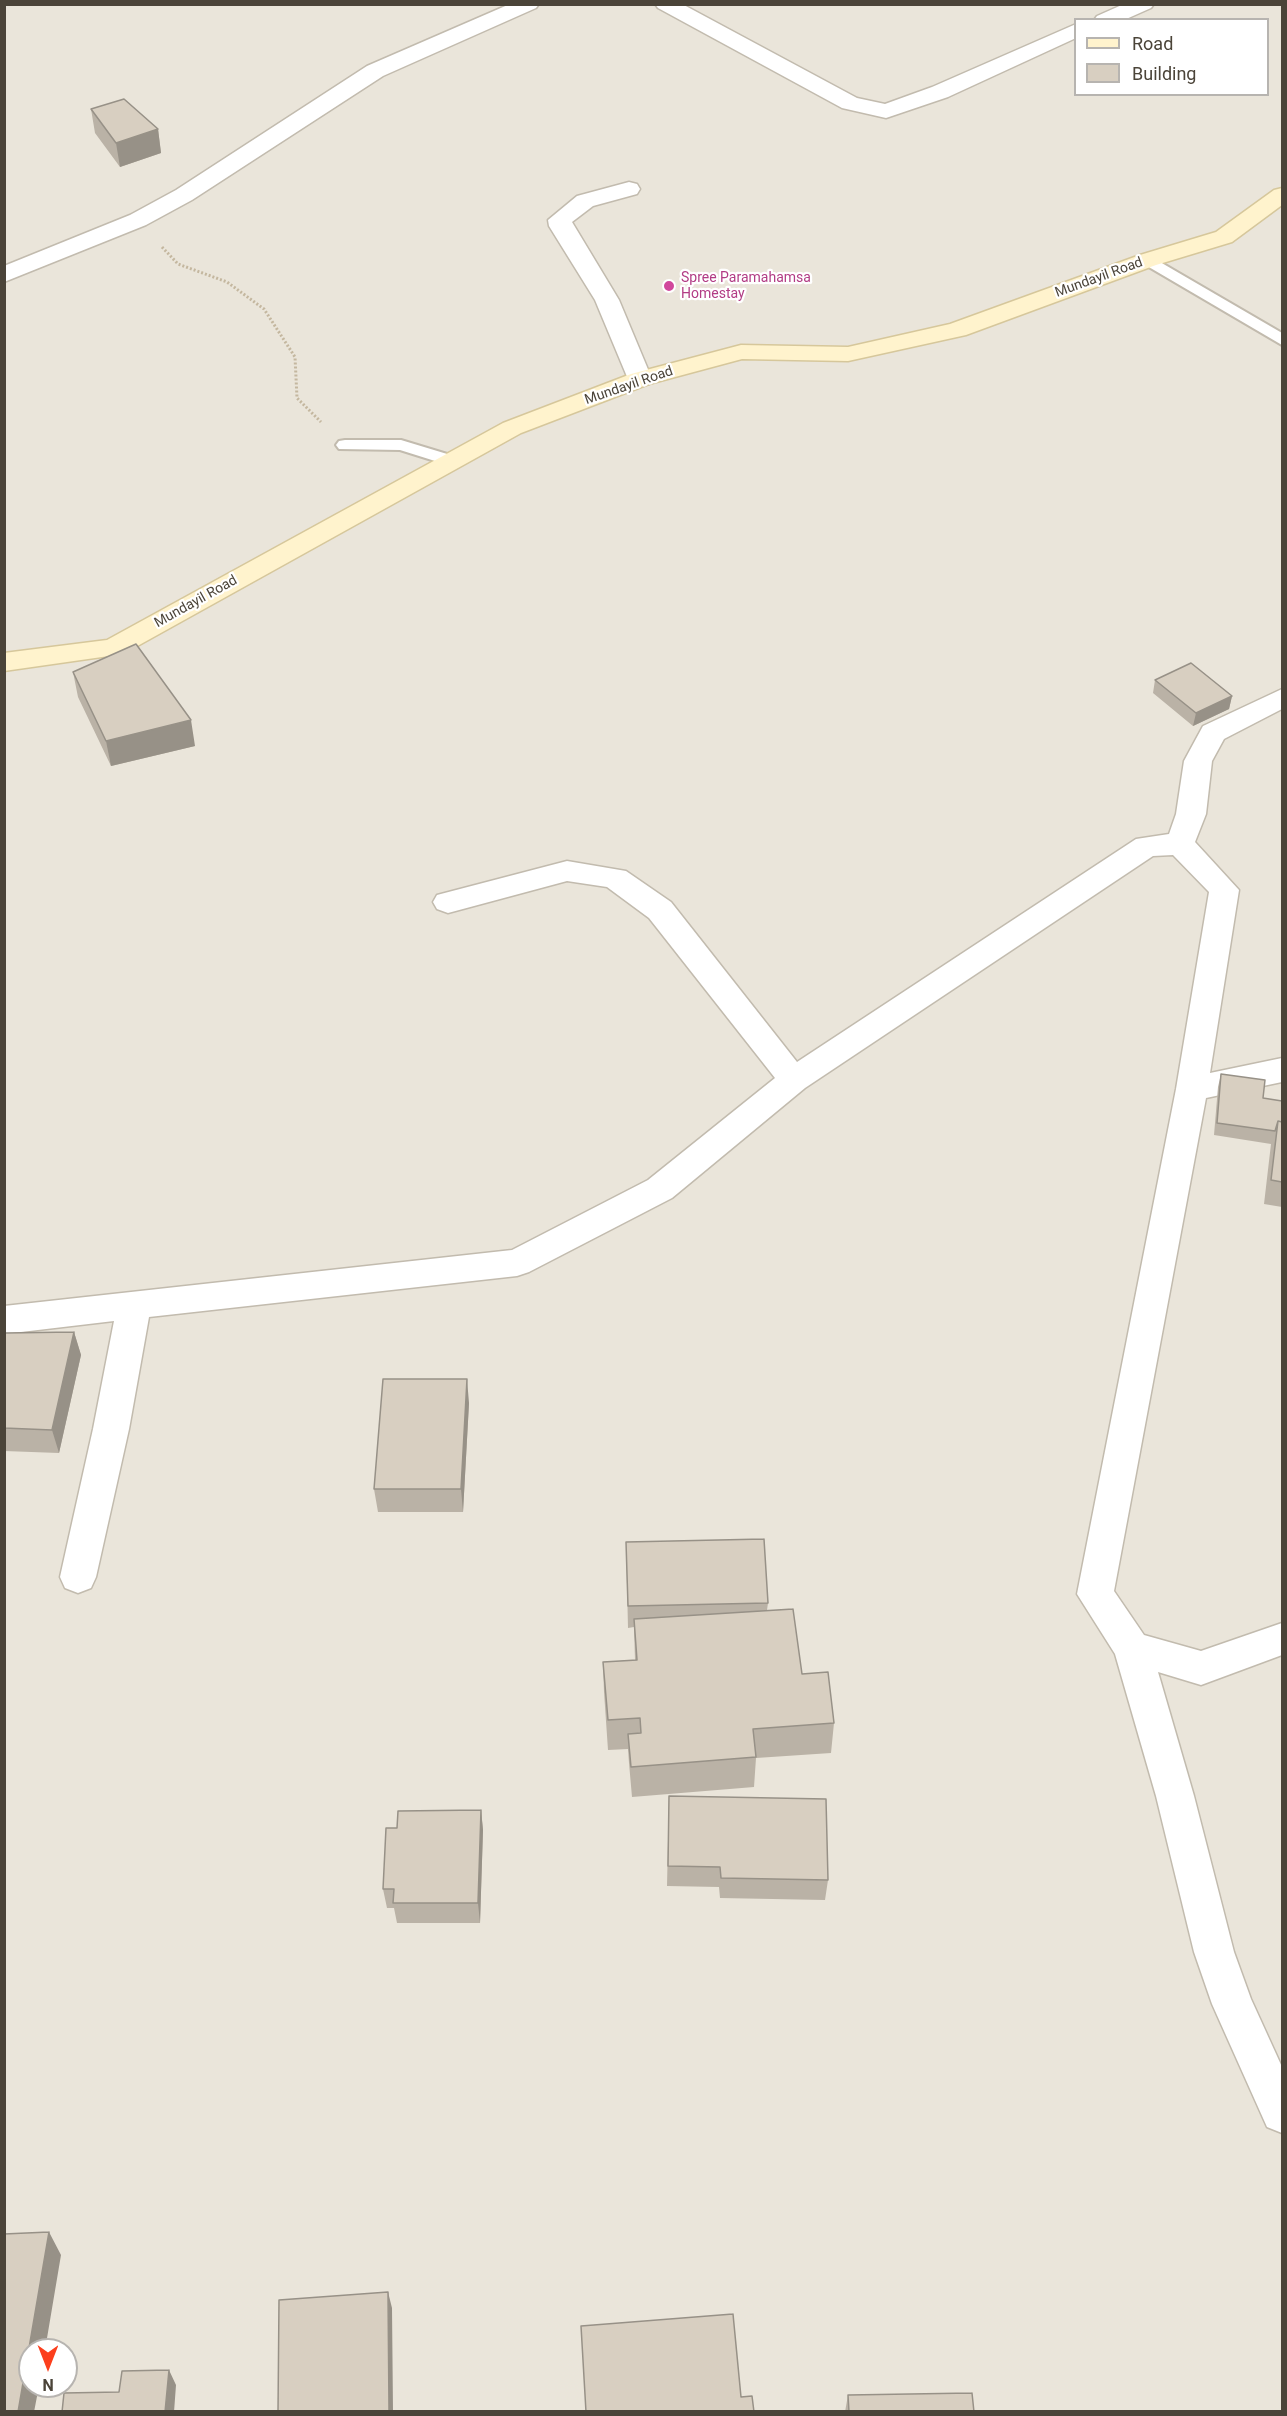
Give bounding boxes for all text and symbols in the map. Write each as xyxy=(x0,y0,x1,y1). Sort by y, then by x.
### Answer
legend xyxy=(1074,18,1269,96)
text: Road xyxy=(1132,33,1173,54)
text: Building xyxy=(1132,63,1196,84)
street label: Mundayil Road xyxy=(1053,254,1145,302)
place label: Spree Paramahamsa Homestay xyxy=(681,270,811,302)
marker: Spree Paramahamsa Homestay xyxy=(662,279,676,293)
street label: Mundayil Road xyxy=(583,363,675,409)
street label: Mundayil Road xyxy=(152,572,240,632)
north arrow xyxy=(18,2338,78,2398)
text: N xyxy=(42,2375,54,2394)

